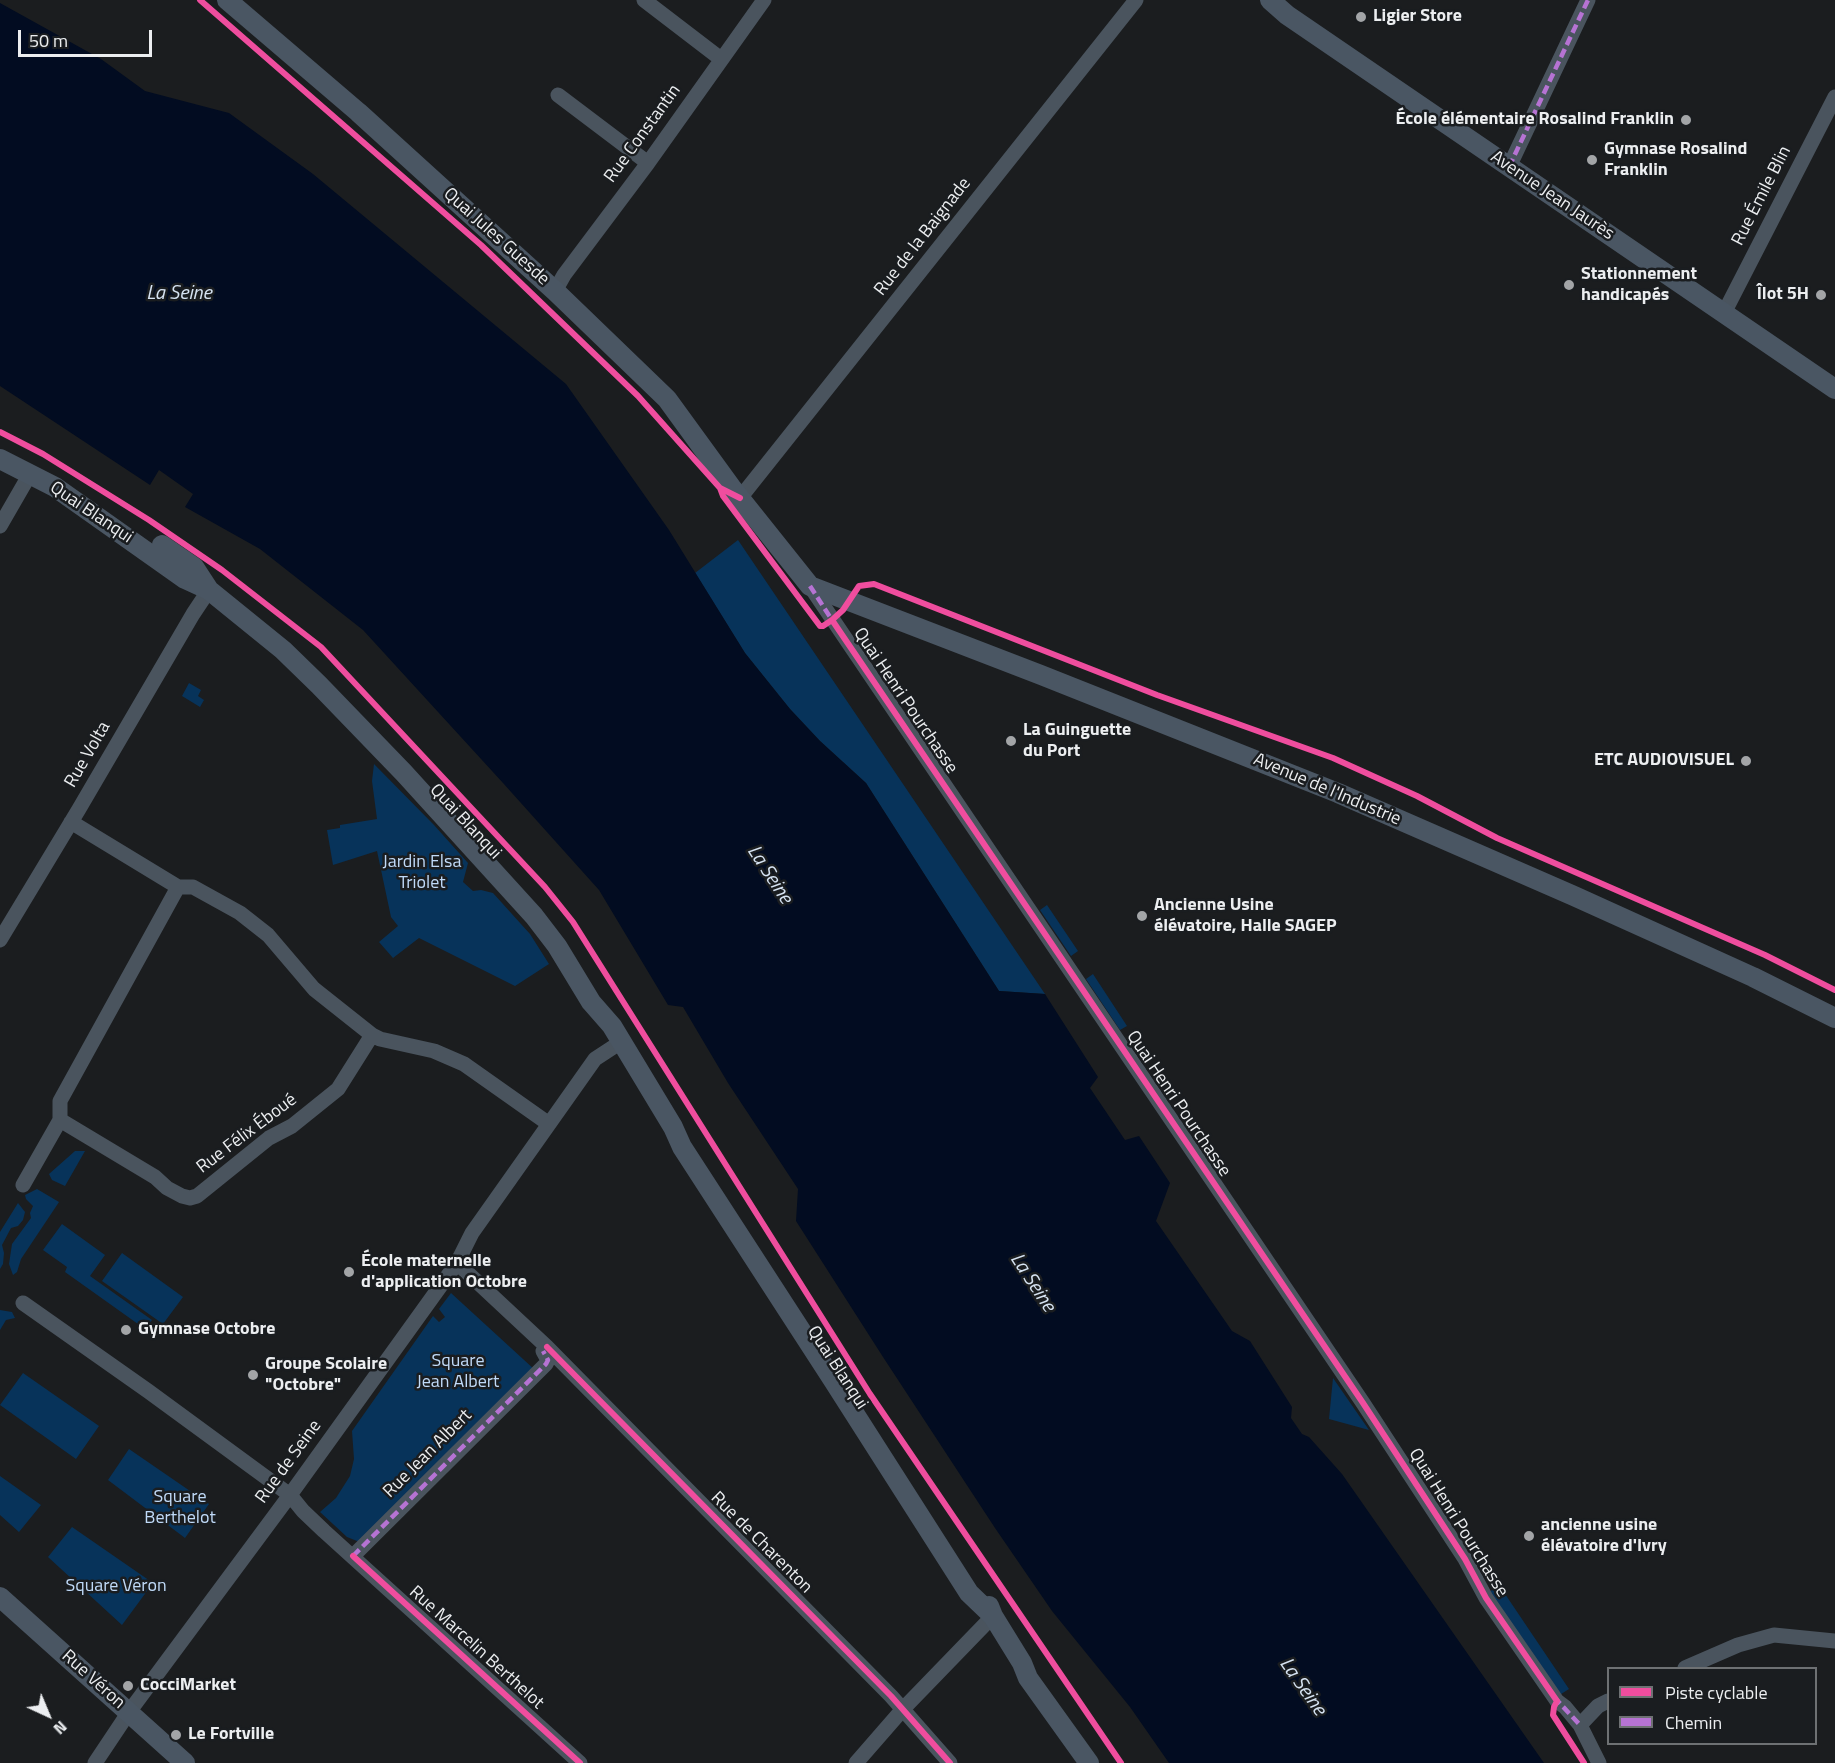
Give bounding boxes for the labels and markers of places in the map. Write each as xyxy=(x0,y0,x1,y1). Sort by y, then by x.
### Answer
place label: Ligier Store xyxy=(1373,6,1462,28)
marker: Ligier Store xyxy=(1354,10,1368,24)
place label: École élémentaire Rosalind Franklin xyxy=(1396,109,1674,131)
marker: École élémentaire Rosalind Franklin xyxy=(1679,113,1693,127)
place label: Gymnase Rosalind Franklin xyxy=(1604,139,1747,182)
marker: Gymnase Rosalind Franklin xyxy=(1585,153,1599,167)
place label: Stationnement handicapés xyxy=(1581,264,1697,306)
marker: Stationnement handicapés xyxy=(1562,278,1576,292)
place label: Îlot 5H xyxy=(1757,284,1809,306)
marker: Îlot 5H xyxy=(1814,288,1828,302)
place label: La Guinguette du Port xyxy=(1023,720,1131,762)
marker: La Guinguette du Port xyxy=(1004,734,1018,748)
place label: ETC AUDIOVISUEL xyxy=(1594,750,1734,772)
marker: ETC AUDIOVISUEL xyxy=(1739,754,1753,768)
place label: Ancienne Usine élévatoire, Halle SAGEP xyxy=(1154,895,1337,938)
marker: Ancienne Usine élévatoire, Halle SAGEP xyxy=(1135,909,1149,923)
place label: École maternelle d'application Octobre xyxy=(361,1251,527,1294)
marker: École maternelle d'application Octobre xyxy=(342,1265,356,1279)
place label: Gymnase Octobre xyxy=(138,1319,275,1341)
marker: Gymnase Octobre xyxy=(119,1323,133,1337)
place label: Groupe Scolaire "Octobre" xyxy=(265,1354,387,1396)
marker: Groupe Scolaire "Octobre" xyxy=(246,1368,260,1382)
place label: ancienne usine élévatoire d'Ivry xyxy=(1541,1515,1667,1558)
marker: ancienne usine élévatoire d'Ivry xyxy=(1522,1529,1536,1543)
place label: CocciMarket xyxy=(140,1675,236,1697)
marker: CocciMarket xyxy=(121,1679,135,1693)
place label: Le Fortville xyxy=(188,1724,274,1746)
marker: Le Fortville xyxy=(169,1728,183,1742)

